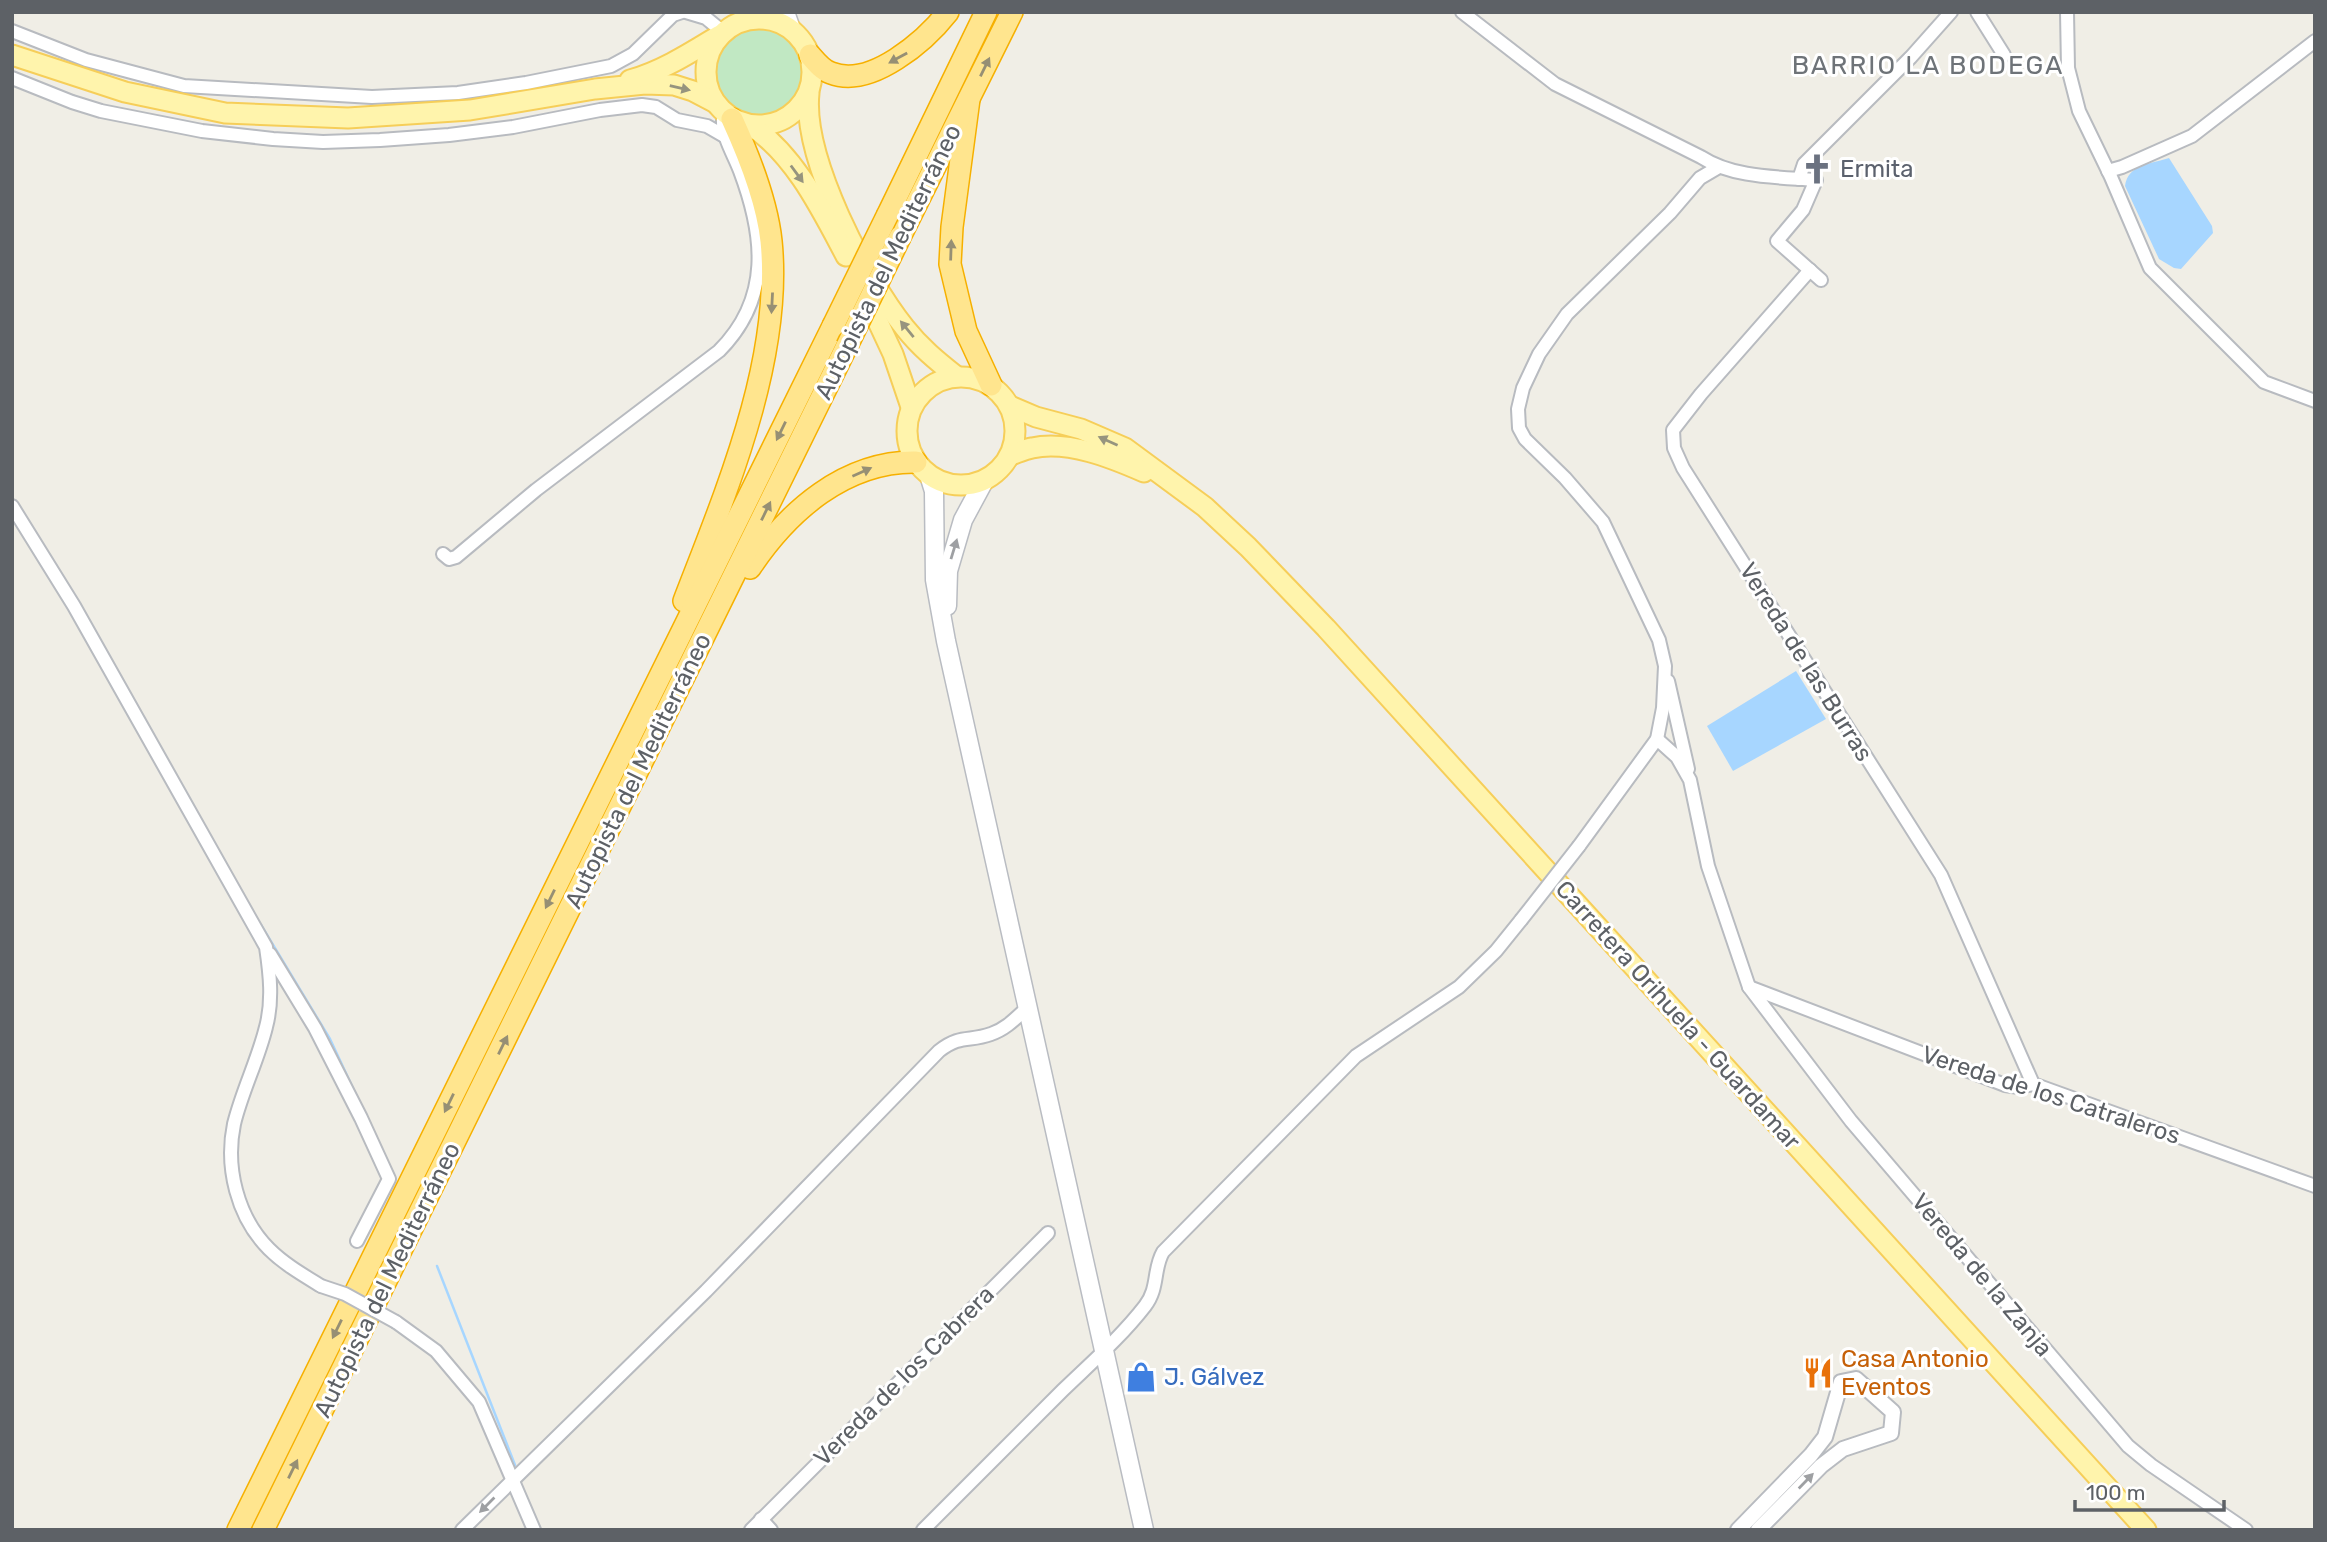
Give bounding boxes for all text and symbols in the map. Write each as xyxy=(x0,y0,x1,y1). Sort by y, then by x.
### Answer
district label: BARRIO LA BODEGA xyxy=(1792,50,2064,81)
one-way arrow xyxy=(888,52,908,64)
one-way arrow xyxy=(979,57,991,77)
one-way arrow xyxy=(669,83,691,94)
street label: Autopista del Mediterráneo xyxy=(809,120,967,404)
church icon: Ermita xyxy=(1800,152,1834,186)
place label: Ermita xyxy=(1840,155,1913,183)
one-way arrow xyxy=(790,165,804,183)
one-way arrow xyxy=(945,239,956,261)
one-way arrow xyxy=(766,292,777,314)
one-way arrow xyxy=(899,320,914,338)
one-way arrow xyxy=(776,421,787,441)
one-way arrow xyxy=(1098,435,1119,446)
one-way arrow xyxy=(852,466,872,478)
one-way arrow xyxy=(760,501,771,521)
one-way arrow xyxy=(950,538,960,559)
street label: Vereda de las Burras xyxy=(1734,558,1878,766)
street label: Autopista del Mediterráneo xyxy=(559,629,717,913)
street label: Carretera Orihuela - Guardamar xyxy=(1550,875,1806,1155)
one-way arrow xyxy=(545,889,556,909)
one-way arrow xyxy=(498,1035,509,1055)
street label: Vereda de los Catraleros xyxy=(1918,1040,2184,1150)
one-way arrow xyxy=(444,1093,455,1113)
street label: Autopista del Mediterráneo xyxy=(308,1138,466,1422)
street label: Vereda de la Zanja xyxy=(1906,1188,2058,1362)
street label: Vereda de los Cabrera xyxy=(808,1280,1000,1472)
one-way arrow xyxy=(332,1319,343,1339)
place label: Casa Antonio Eventos xyxy=(1841,1345,1989,1401)
restaurant icon: Casa Antonio Eventos xyxy=(1801,1356,1835,1390)
shop icon: J. Gálvez xyxy=(1124,1360,1158,1394)
place label: J. Gálvez xyxy=(1164,1363,1265,1391)
one-way arrow xyxy=(288,1459,299,1479)
scale bar xyxy=(2075,1468,2224,1512)
one-way arrow xyxy=(1797,1473,1813,1490)
text: 100 m xyxy=(2086,1480,2145,1505)
one-way arrow xyxy=(479,1496,496,1512)

